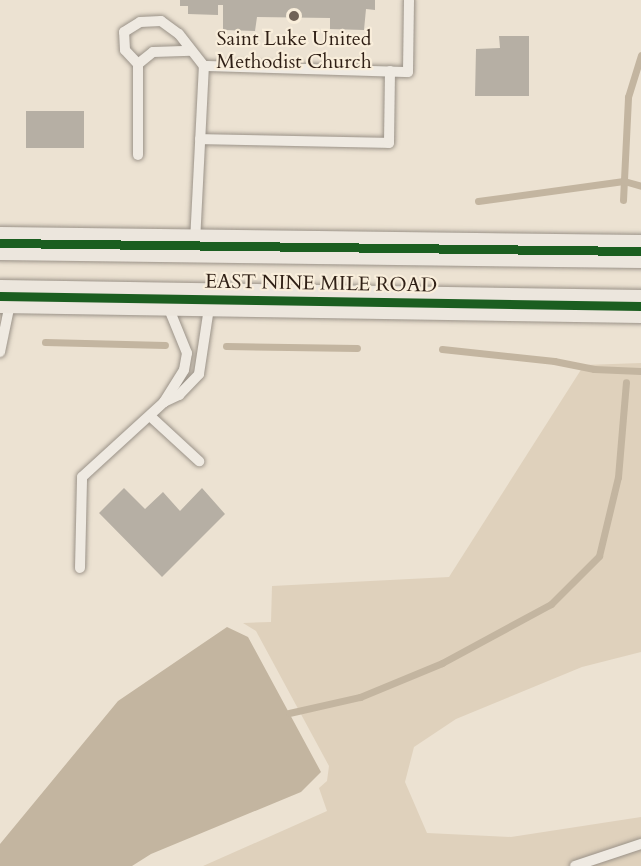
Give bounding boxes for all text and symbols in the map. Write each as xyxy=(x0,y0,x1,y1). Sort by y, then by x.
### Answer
marker: Saint Luke United Methodist Church xyxy=(287,9,301,23)
place label: Saint Luke United Methodist Church xyxy=(216,26,372,73)
street label: EAST NINE MILE ROAD xyxy=(205,269,437,297)

